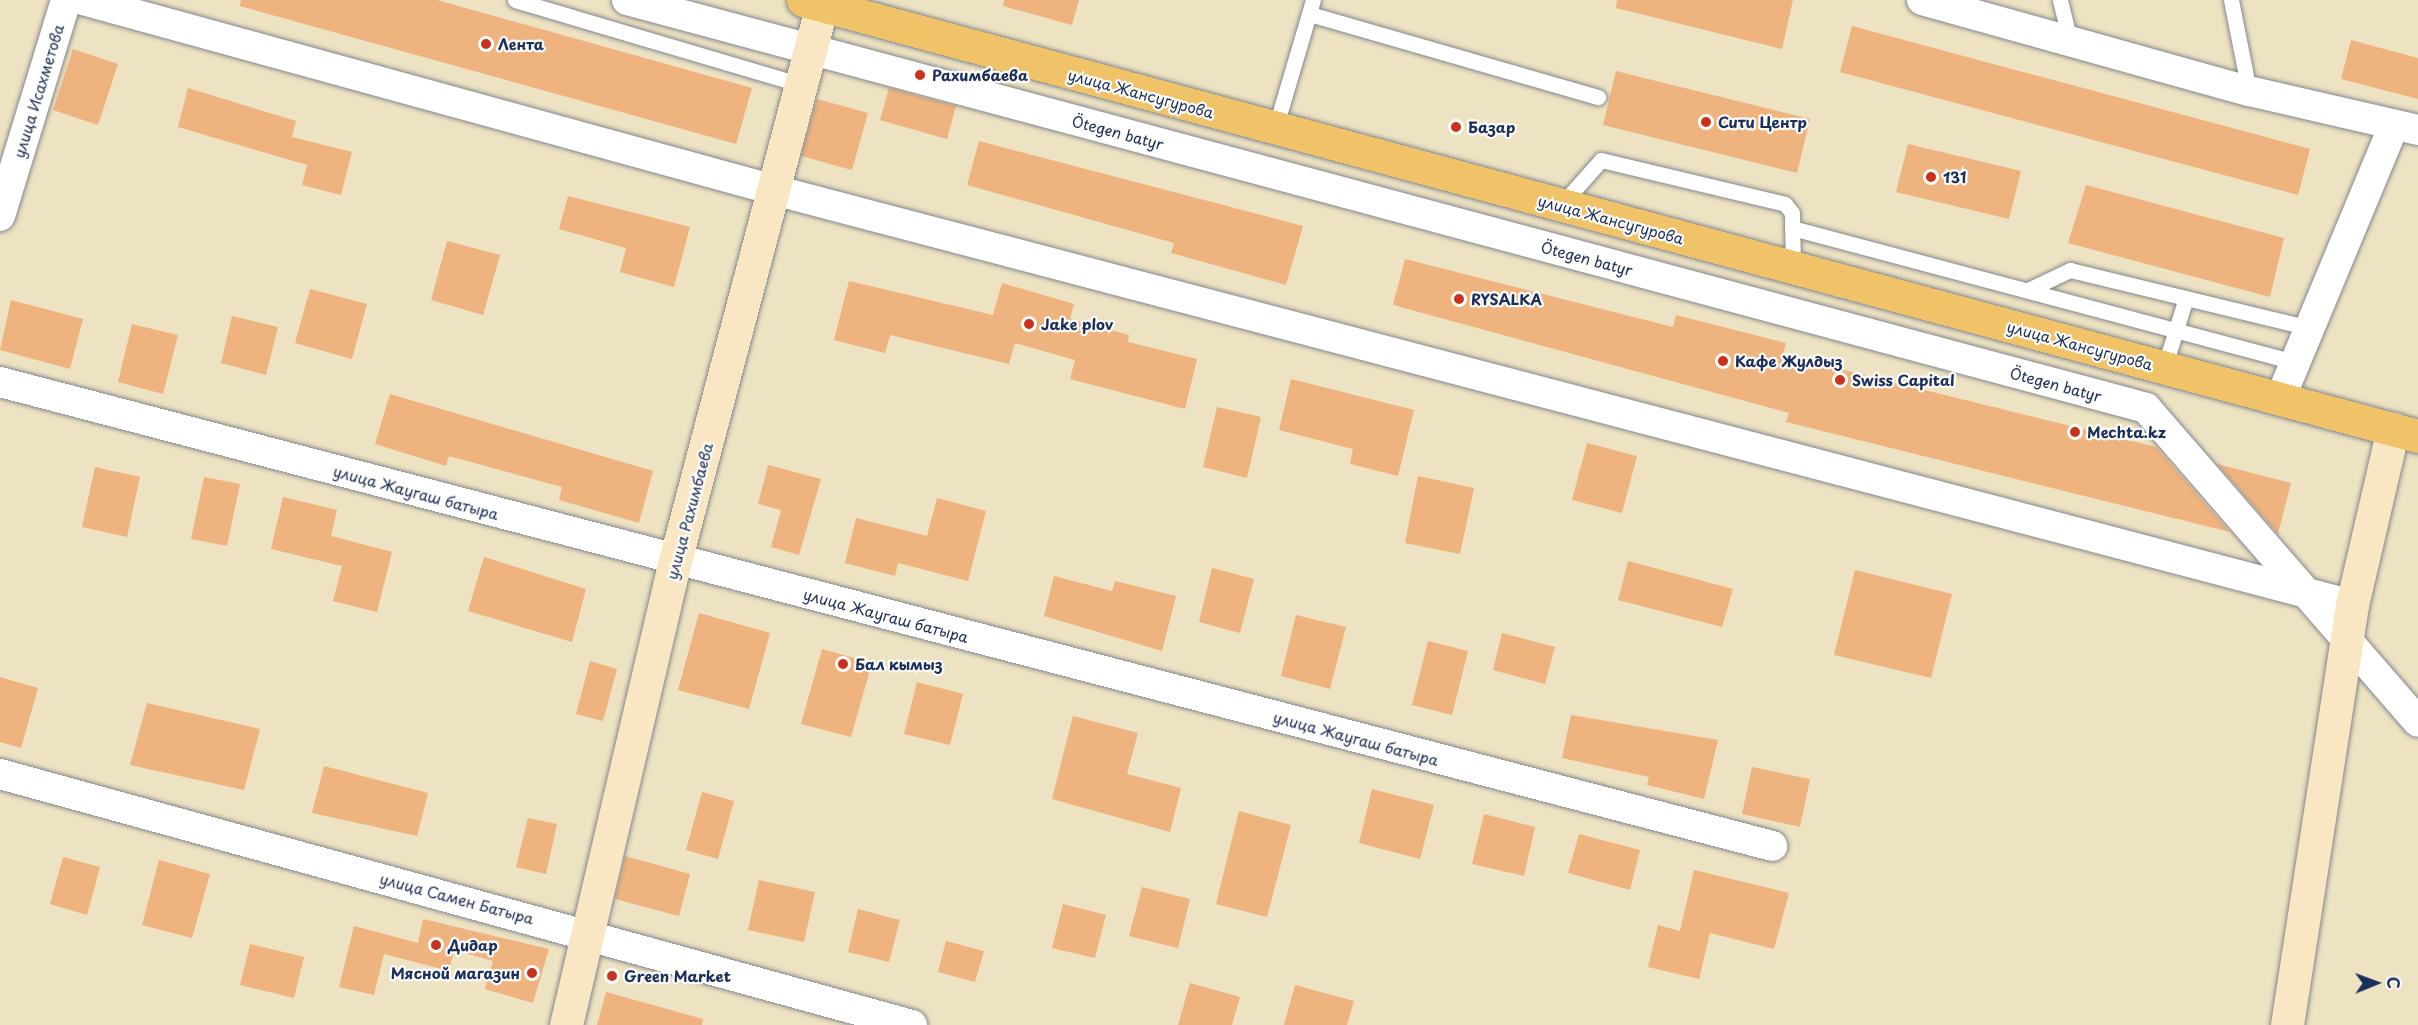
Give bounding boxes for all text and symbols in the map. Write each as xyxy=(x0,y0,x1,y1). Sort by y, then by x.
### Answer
street label: улица Исахметова xyxy=(9,22,67,160)
place label: Лента xyxy=(498,35,544,53)
marker: Лента xyxy=(479,37,493,51)
street label: улица Жансугурова xyxy=(1066,65,1216,121)
place label: Рахимбаева xyxy=(932,66,1028,84)
marker: Рахимбаева xyxy=(913,68,927,82)
street label: Ötegen batyr xyxy=(1070,111,1166,153)
place label: Сити Центр xyxy=(1718,113,1807,131)
marker: Сити Центр xyxy=(1699,115,1713,129)
place label: Базар xyxy=(1468,118,1515,136)
marker: Базар xyxy=(1449,120,1463,134)
place label: 131 xyxy=(1943,168,1966,186)
marker: 131 xyxy=(1924,170,1938,184)
street label: улица Жансугурова xyxy=(1536,191,1686,247)
street label: Ötegen batyr xyxy=(1539,237,1635,279)
place label: RYSALKA xyxy=(1471,290,1542,308)
marker: RYSALKA xyxy=(1452,292,1466,306)
place label: Jake plov xyxy=(1041,315,1113,333)
marker: Jake plov xyxy=(1022,317,1036,331)
street label: улица Жансугурова xyxy=(2005,317,2155,373)
place label: Кафе Жулдыз xyxy=(1735,352,1843,370)
marker: Кафе Жулдыз xyxy=(1716,354,1730,368)
street label: Ötegen batyr xyxy=(2008,363,2104,405)
place label: Swiss Capital xyxy=(1852,371,1955,389)
marker: Swiss Capital xyxy=(1833,373,1847,387)
place label: Mechta.kz xyxy=(2087,423,2166,441)
marker: Mechta.kz xyxy=(2068,425,2082,439)
street label: улица Рахимбаева xyxy=(662,441,716,581)
street label: улица Жаугаш батыра xyxy=(331,461,501,523)
street label: улица Жаугаш батыра xyxy=(801,584,971,646)
place label: Бал кымыз xyxy=(855,655,943,673)
marker: Бал кымыз xyxy=(836,657,850,671)
street label: улица Жаугаш батыра xyxy=(1271,707,1441,769)
street label: улица Самен Батыра xyxy=(377,869,537,927)
place label: Дидар xyxy=(448,936,498,954)
marker: Дидар xyxy=(429,938,443,952)
north arrow xyxy=(2346,953,2406,1013)
place label: Мясной магазин xyxy=(390,964,520,982)
marker: Мясной магазин xyxy=(525,966,539,980)
place label: Green Market xyxy=(624,967,732,985)
marker: Green Market xyxy=(605,969,619,983)
text: С xyxy=(2382,976,2406,989)

